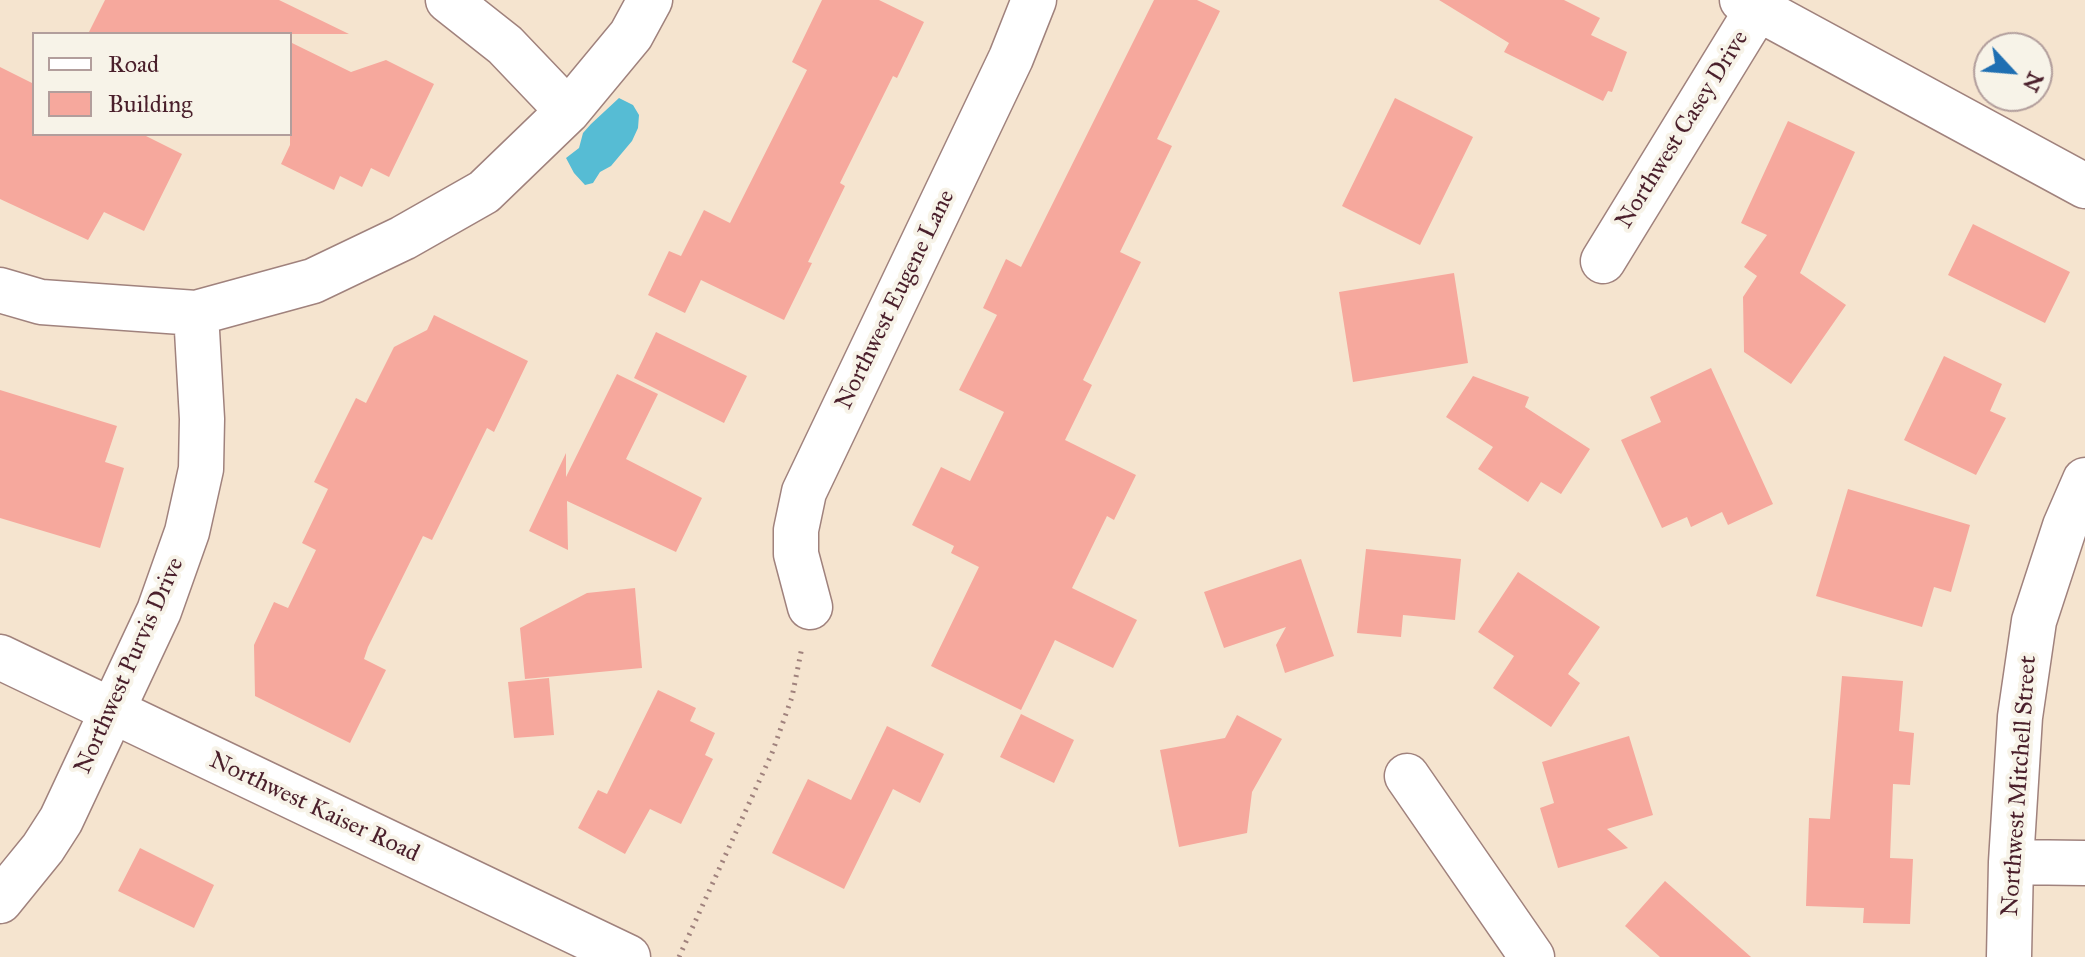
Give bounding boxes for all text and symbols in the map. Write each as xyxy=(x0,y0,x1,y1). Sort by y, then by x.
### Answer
street label: Northwest Casey Drive xyxy=(1610,26,1756,234)
legend xyxy=(32,32,292,136)
north arrow xyxy=(1973,32,2053,112)
text: Road xyxy=(108,49,159,79)
text: N xyxy=(2017,68,2049,96)
text: Building xyxy=(108,89,193,119)
street label: Northwest Eugene Lane xyxy=(830,185,962,415)
street label: Northwest Purvis Drive xyxy=(69,553,191,779)
street label: Northwest Mitchell Street xyxy=(1997,655,2043,917)
street label: Northwest Kaiser Road xyxy=(204,747,424,869)

